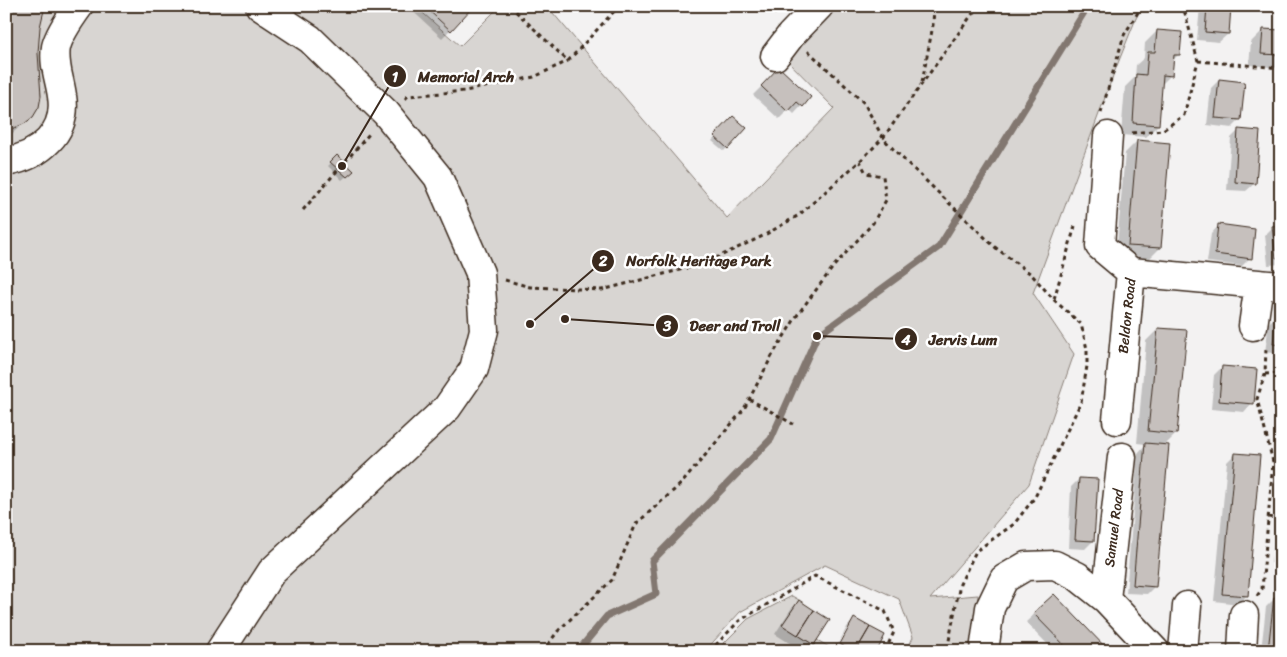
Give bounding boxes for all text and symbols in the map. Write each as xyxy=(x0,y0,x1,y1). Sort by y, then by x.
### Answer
callout: Memorial Arch xyxy=(382,61,524,91)
text: 1 xyxy=(392,64,399,90)
text: Memorial Arch xyxy=(417,64,514,90)
callout: Norfolk Heritage Park xyxy=(591,246,783,276)
text: 2 xyxy=(598,248,608,274)
text: Norfolk Heritage Park xyxy=(625,248,772,274)
street label: Beldon Road xyxy=(1111,275,1144,355)
callout: Deer and Troll xyxy=(655,311,791,341)
text: 3 xyxy=(662,313,672,339)
text: Deer and Troll xyxy=(689,313,781,339)
callout: Jervis Lum xyxy=(894,324,1007,354)
text: 4 xyxy=(900,327,911,353)
text: Jervis Lum xyxy=(928,327,998,353)
street label: Samuel Road xyxy=(1097,486,1131,568)

